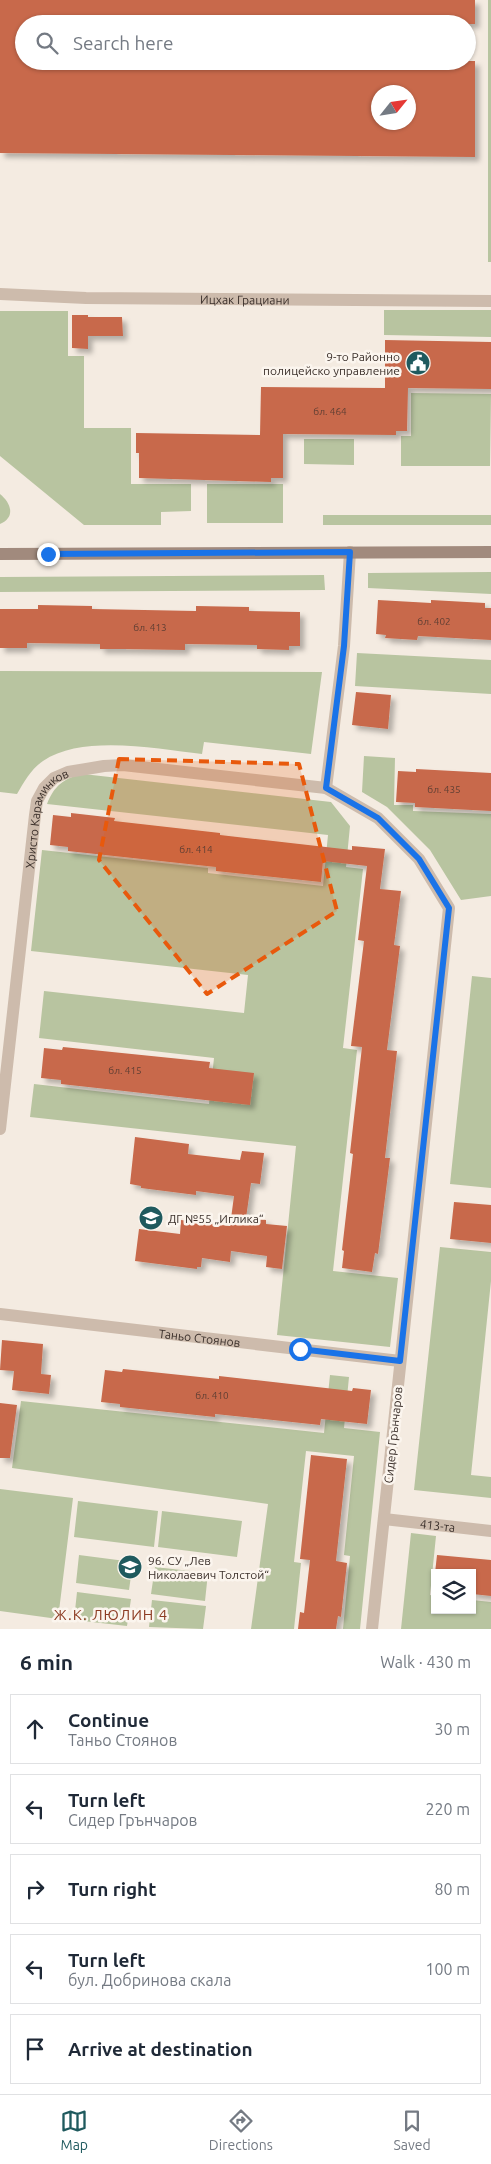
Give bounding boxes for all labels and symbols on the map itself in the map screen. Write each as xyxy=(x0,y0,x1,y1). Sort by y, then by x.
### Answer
north arrow xyxy=(371,85,416,130)
street label: Ицхак Грациани xyxy=(200,292,290,306)
place label: 9-то Районно полицейско управление xyxy=(263,350,400,377)
public building icon: 9-то Районно полицейско управление xyxy=(405,350,431,376)
house number: бл. 464 xyxy=(313,406,347,417)
route end xyxy=(37,543,60,566)
house number: бл. 402 xyxy=(417,616,451,627)
house number: бл. 413 xyxy=(133,622,167,633)
street label: Христо Караминков xyxy=(23,766,70,869)
house number: бл. 435 xyxy=(427,784,461,795)
house number: бл. 414 xyxy=(179,844,213,855)
house number: бл. 415 xyxy=(108,1065,142,1076)
school or university icon: ДГ №55 „Иглика“ xyxy=(138,1205,164,1231)
place label: ДГ №55 „Иглика“ xyxy=(168,1212,264,1225)
street label: Таньо Стоянов xyxy=(158,1326,241,1349)
route start xyxy=(289,1338,312,1361)
street label: Сидер Грънчаров xyxy=(381,1386,405,1484)
house number: бл. 410 xyxy=(195,1390,229,1401)
street label: 413-та xyxy=(419,1517,456,1533)
school or university icon: 96. СУ „Лев Николаевич Толстой“ xyxy=(117,1554,143,1580)
place label: 96. СУ „Лев Николаевич Толстой“ xyxy=(148,1554,269,1581)
district label: Ж.К. ЛЮЛИН 4 xyxy=(54,1606,168,1623)

